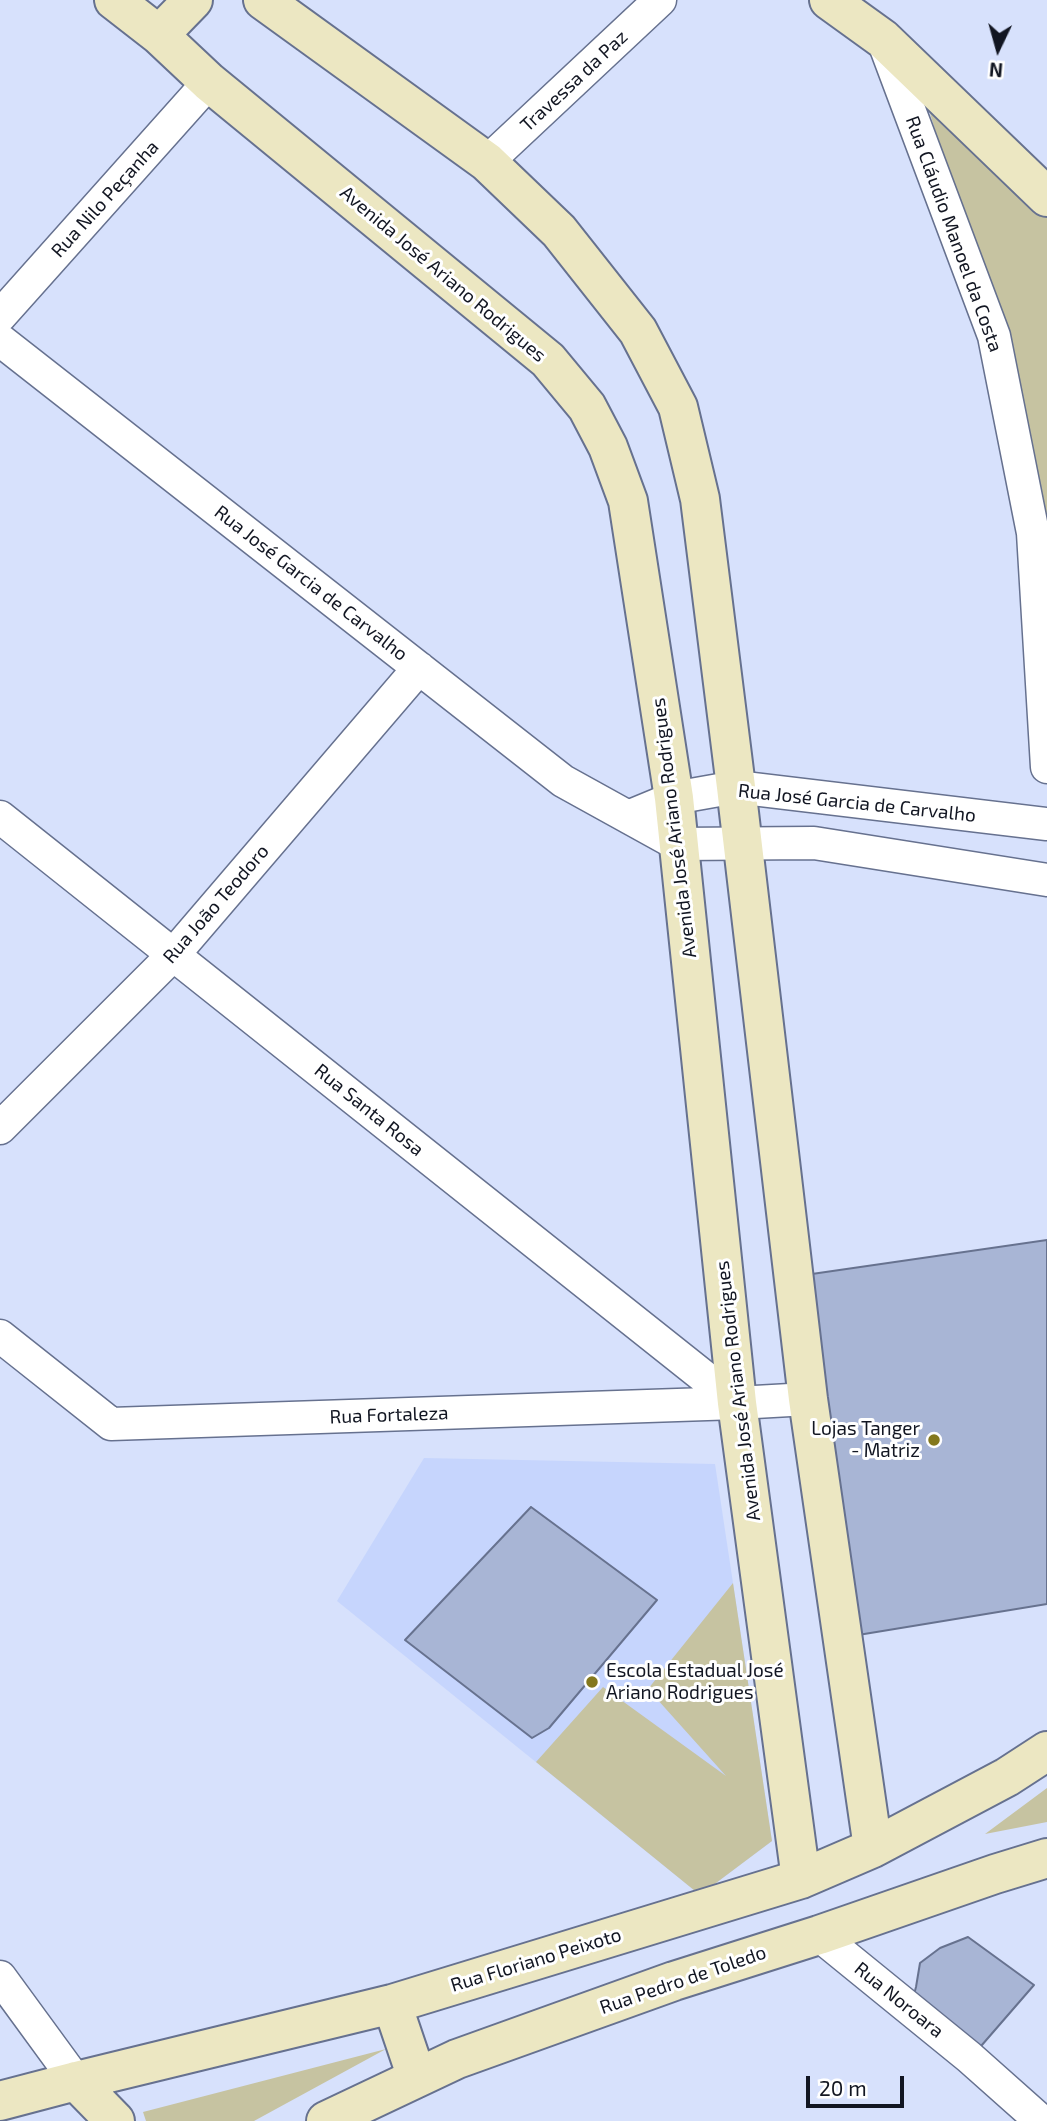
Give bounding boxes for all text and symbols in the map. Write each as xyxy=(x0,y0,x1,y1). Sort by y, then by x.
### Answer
north arrow xyxy=(963,14,1033,84)
street label: Travessa da Paz xyxy=(516,26,632,136)
text: N xyxy=(988,58,1004,82)
street label: Rua Cláudio Manoel da Costa xyxy=(901,113,1007,355)
street label: Rua Nilo Peçanha xyxy=(46,136,164,262)
street label: Avenida José Ariano Rodrigues xyxy=(335,181,551,367)
street label: Rua José Garcia de Carvalho xyxy=(210,500,412,666)
street label: Avenida José Ariano Rodrigues xyxy=(647,697,701,959)
street label: Rua José Garcia de Carvalho xyxy=(737,779,977,827)
street label: Rua João Teodoro xyxy=(158,840,274,968)
street label: Rua Santa Rosa xyxy=(310,1059,428,1161)
street label: Avenida José Ariano Rodrigues xyxy=(711,1260,765,1522)
street label: Rua Fortaleza xyxy=(329,1402,449,1428)
place label: Lojas Tanger - Matriz xyxy=(811,1418,920,1462)
marker: Lojas Tanger - Matriz xyxy=(926,1432,942,1448)
place label: Escola Estadual José Ariano Rodrigues xyxy=(606,1660,784,1704)
marker: Escola Estadual José Ariano Rodrigues xyxy=(584,1674,600,1690)
street label: Rua Floriano Peixoto xyxy=(448,1923,624,1997)
street label: Rua Pedro de Toledo xyxy=(597,1941,769,2019)
street label: Rua Noroara xyxy=(850,1957,948,2043)
scale bar xyxy=(809,2062,907,2106)
text: 20 m xyxy=(819,2075,867,2100)

